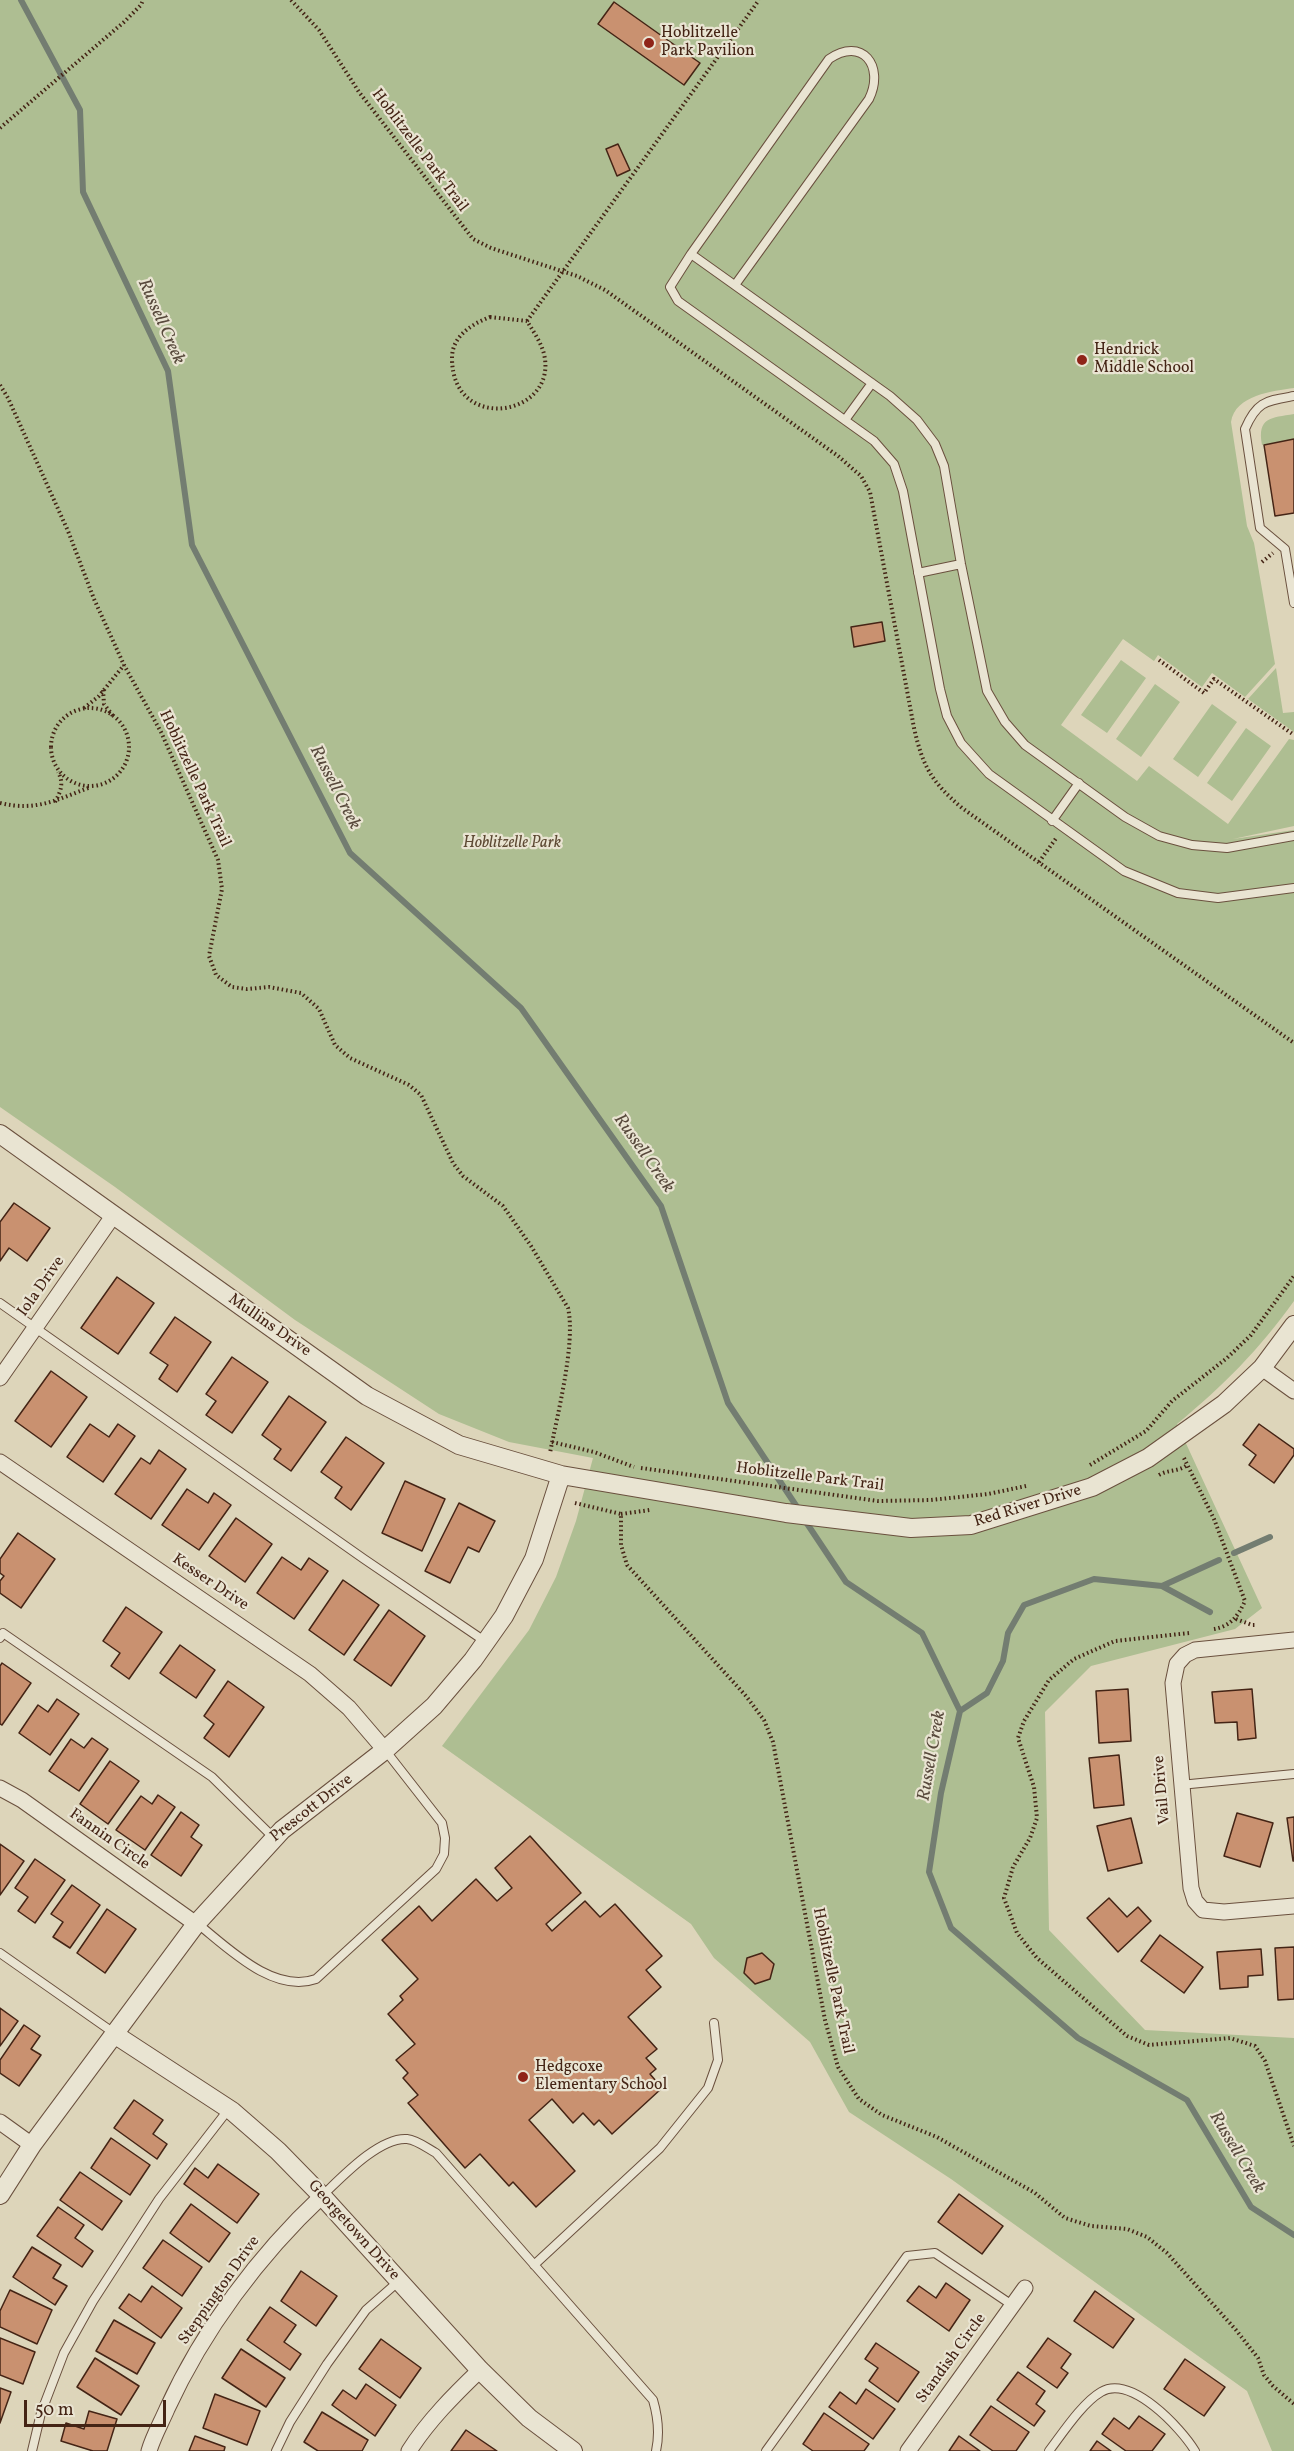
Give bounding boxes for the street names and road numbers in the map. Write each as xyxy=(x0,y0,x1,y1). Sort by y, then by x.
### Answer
street label: Hoblitzelle Park Trail xyxy=(366,86,472,216)
street label: Hoblitzelle Park Trail xyxy=(154,707,234,851)
street label: Iola Drive xyxy=(14,1253,70,1321)
street label: Mullins Drive xyxy=(224,1290,314,1362)
street label: Hoblitzelle Park Trail xyxy=(735,1459,885,1497)
street label: Red River Drive xyxy=(972,1482,1084,1532)
street label: Kesser Drive xyxy=(168,1550,252,1616)
street label: Vail Drive xyxy=(1150,1755,1176,1825)
street label: Prescott Drive xyxy=(267,1771,357,1847)
street label: Fannin Circle xyxy=(65,1805,153,1875)
street label: Hoblitzelle Park Trail xyxy=(807,1906,857,2056)
street label: Georgetown Drive xyxy=(303,2177,403,2285)
street label: Steppington Drive xyxy=(175,2233,265,2349)
street label: Standish Circle xyxy=(913,2310,991,2408)

